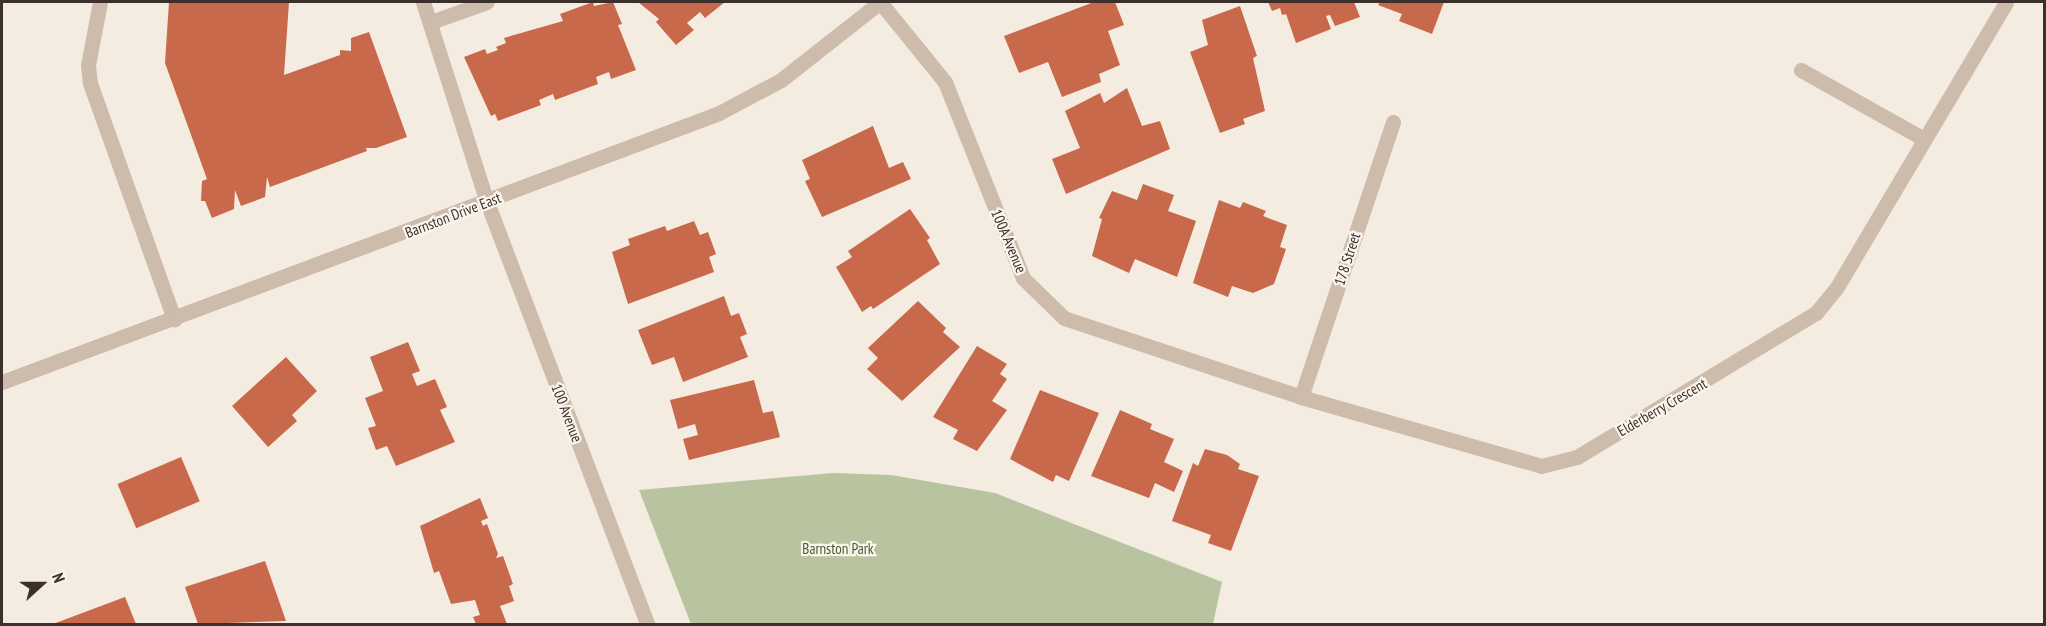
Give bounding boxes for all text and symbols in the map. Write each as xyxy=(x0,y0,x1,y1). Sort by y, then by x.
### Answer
street label: Barnston Drive East xyxy=(403,188,503,242)
street label: 100A Avenue xyxy=(987,206,1031,276)
street label: 178 Street xyxy=(1330,230,1364,288)
street label: Elderberry Crescent xyxy=(1614,374,1710,440)
street label: 100 Avenue xyxy=(548,381,586,445)
park label: Barnston Park xyxy=(802,540,874,558)
north arrow xyxy=(12,554,72,614)
text: N xyxy=(48,570,70,585)

